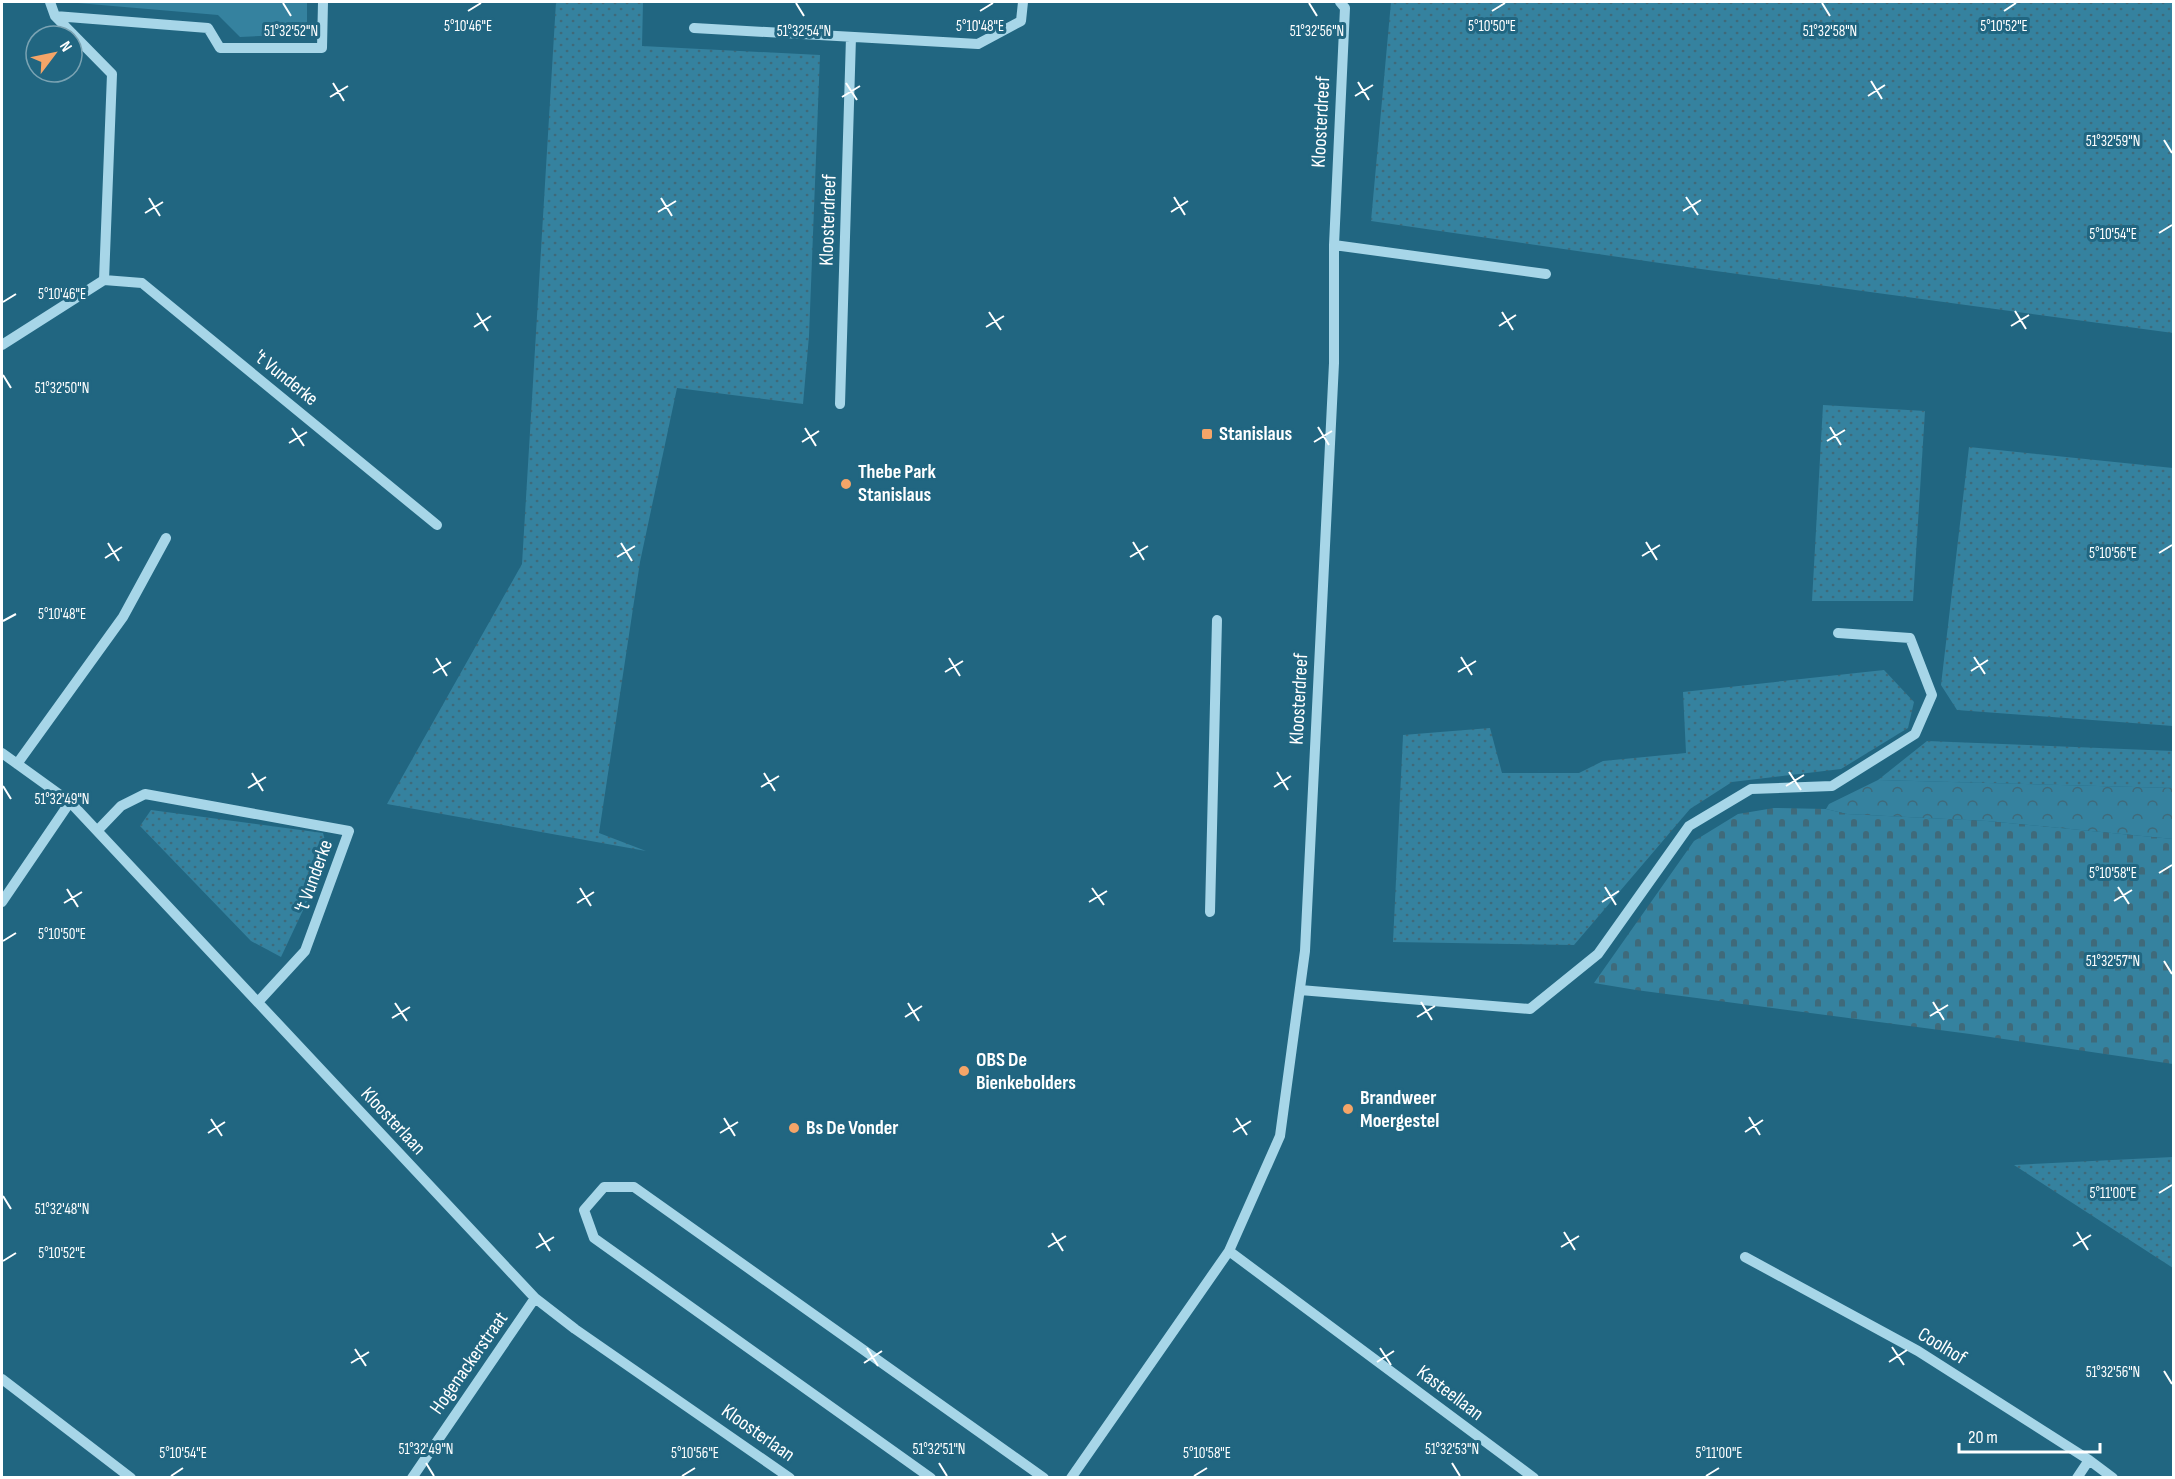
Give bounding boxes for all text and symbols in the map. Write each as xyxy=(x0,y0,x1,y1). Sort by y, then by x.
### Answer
text: 5°10'46"E xyxy=(444,17,492,36)
text: 5°10'48"E xyxy=(956,17,1004,36)
text: 5°10'50"E xyxy=(1468,17,1516,36)
text: 5°10'52"E xyxy=(1980,17,2028,36)
text: 51°32'52"N xyxy=(264,22,318,41)
text: 51°32'54"N xyxy=(777,22,831,41)
text: 51°32'56"N xyxy=(1290,22,1344,41)
text: 51°32'58"N xyxy=(1803,22,1857,41)
north arrow xyxy=(24,24,84,84)
text: N xyxy=(55,38,76,56)
street label: Kloosterdreef xyxy=(1307,75,1335,168)
text: 51°32'59"N xyxy=(2086,132,2140,151)
street label: Kloosterdreef xyxy=(814,174,842,266)
text: 5°10'54"E xyxy=(2089,225,2137,244)
text: 5°10'46"E xyxy=(38,285,86,304)
street label: 't Vunderke xyxy=(249,345,323,411)
text: 51°32'50"N xyxy=(35,379,89,398)
place label: Stanislaus xyxy=(1219,422,1292,446)
marker: Stanislaus xyxy=(1200,427,1214,441)
place label: Thebe Park Stanislaus xyxy=(858,460,937,507)
marker: Thebe Park Stanislaus xyxy=(839,477,853,491)
text: 5°10'56"E xyxy=(2089,544,2137,563)
text: 5°10'48"E xyxy=(38,605,86,624)
street label: Kloosterdreef xyxy=(1285,652,1313,745)
text: 51°32'49"N xyxy=(35,790,89,809)
street label: 't Vunderke xyxy=(290,836,338,916)
text: 5°10'58"E xyxy=(2089,864,2137,883)
text: 5°10'50"E xyxy=(38,925,86,944)
text: 51°32'57"N xyxy=(2086,952,2140,971)
place label: OBS De Bienkebolders xyxy=(976,1048,1076,1095)
marker: OBS De Bienkebolders xyxy=(957,1064,971,1078)
street label: Kloosterlaan xyxy=(356,1082,430,1160)
place label: Brandweer Moergestel xyxy=(1360,1086,1439,1133)
marker: Brandweer Moergestel xyxy=(1341,1102,1355,1116)
place label: Bs De Vonder xyxy=(806,1116,898,1140)
marker: Bs De Vonder xyxy=(787,1121,801,1135)
text: 5°11'00"E xyxy=(2090,1184,2136,1203)
text: 51°32'48"N xyxy=(35,1200,89,1219)
text: 5°10'52"E xyxy=(38,1244,86,1263)
street label: Hogenackerstraat xyxy=(425,1307,513,1419)
street label: Coolhof xyxy=(1913,1322,1971,1370)
street label: Kasteellaan xyxy=(1412,1360,1488,1426)
text: 51°32'56"N xyxy=(2086,1363,2140,1382)
street label: Kloosterlaan xyxy=(717,1399,799,1467)
scale bar xyxy=(1959,1416,2100,1454)
text: 20 m xyxy=(1968,1427,1998,1448)
text: 51°32'49"N xyxy=(399,1440,453,1459)
text: 51°32'51"N xyxy=(913,1440,965,1459)
text: 51°32'53"N xyxy=(1425,1440,1479,1459)
text: 5°10'54"E xyxy=(159,1444,207,1463)
text: 5°10'56"E xyxy=(671,1444,719,1463)
text: 5°10'58"E xyxy=(1183,1444,1231,1463)
text: 5°11'00"E xyxy=(1696,1444,1742,1463)

